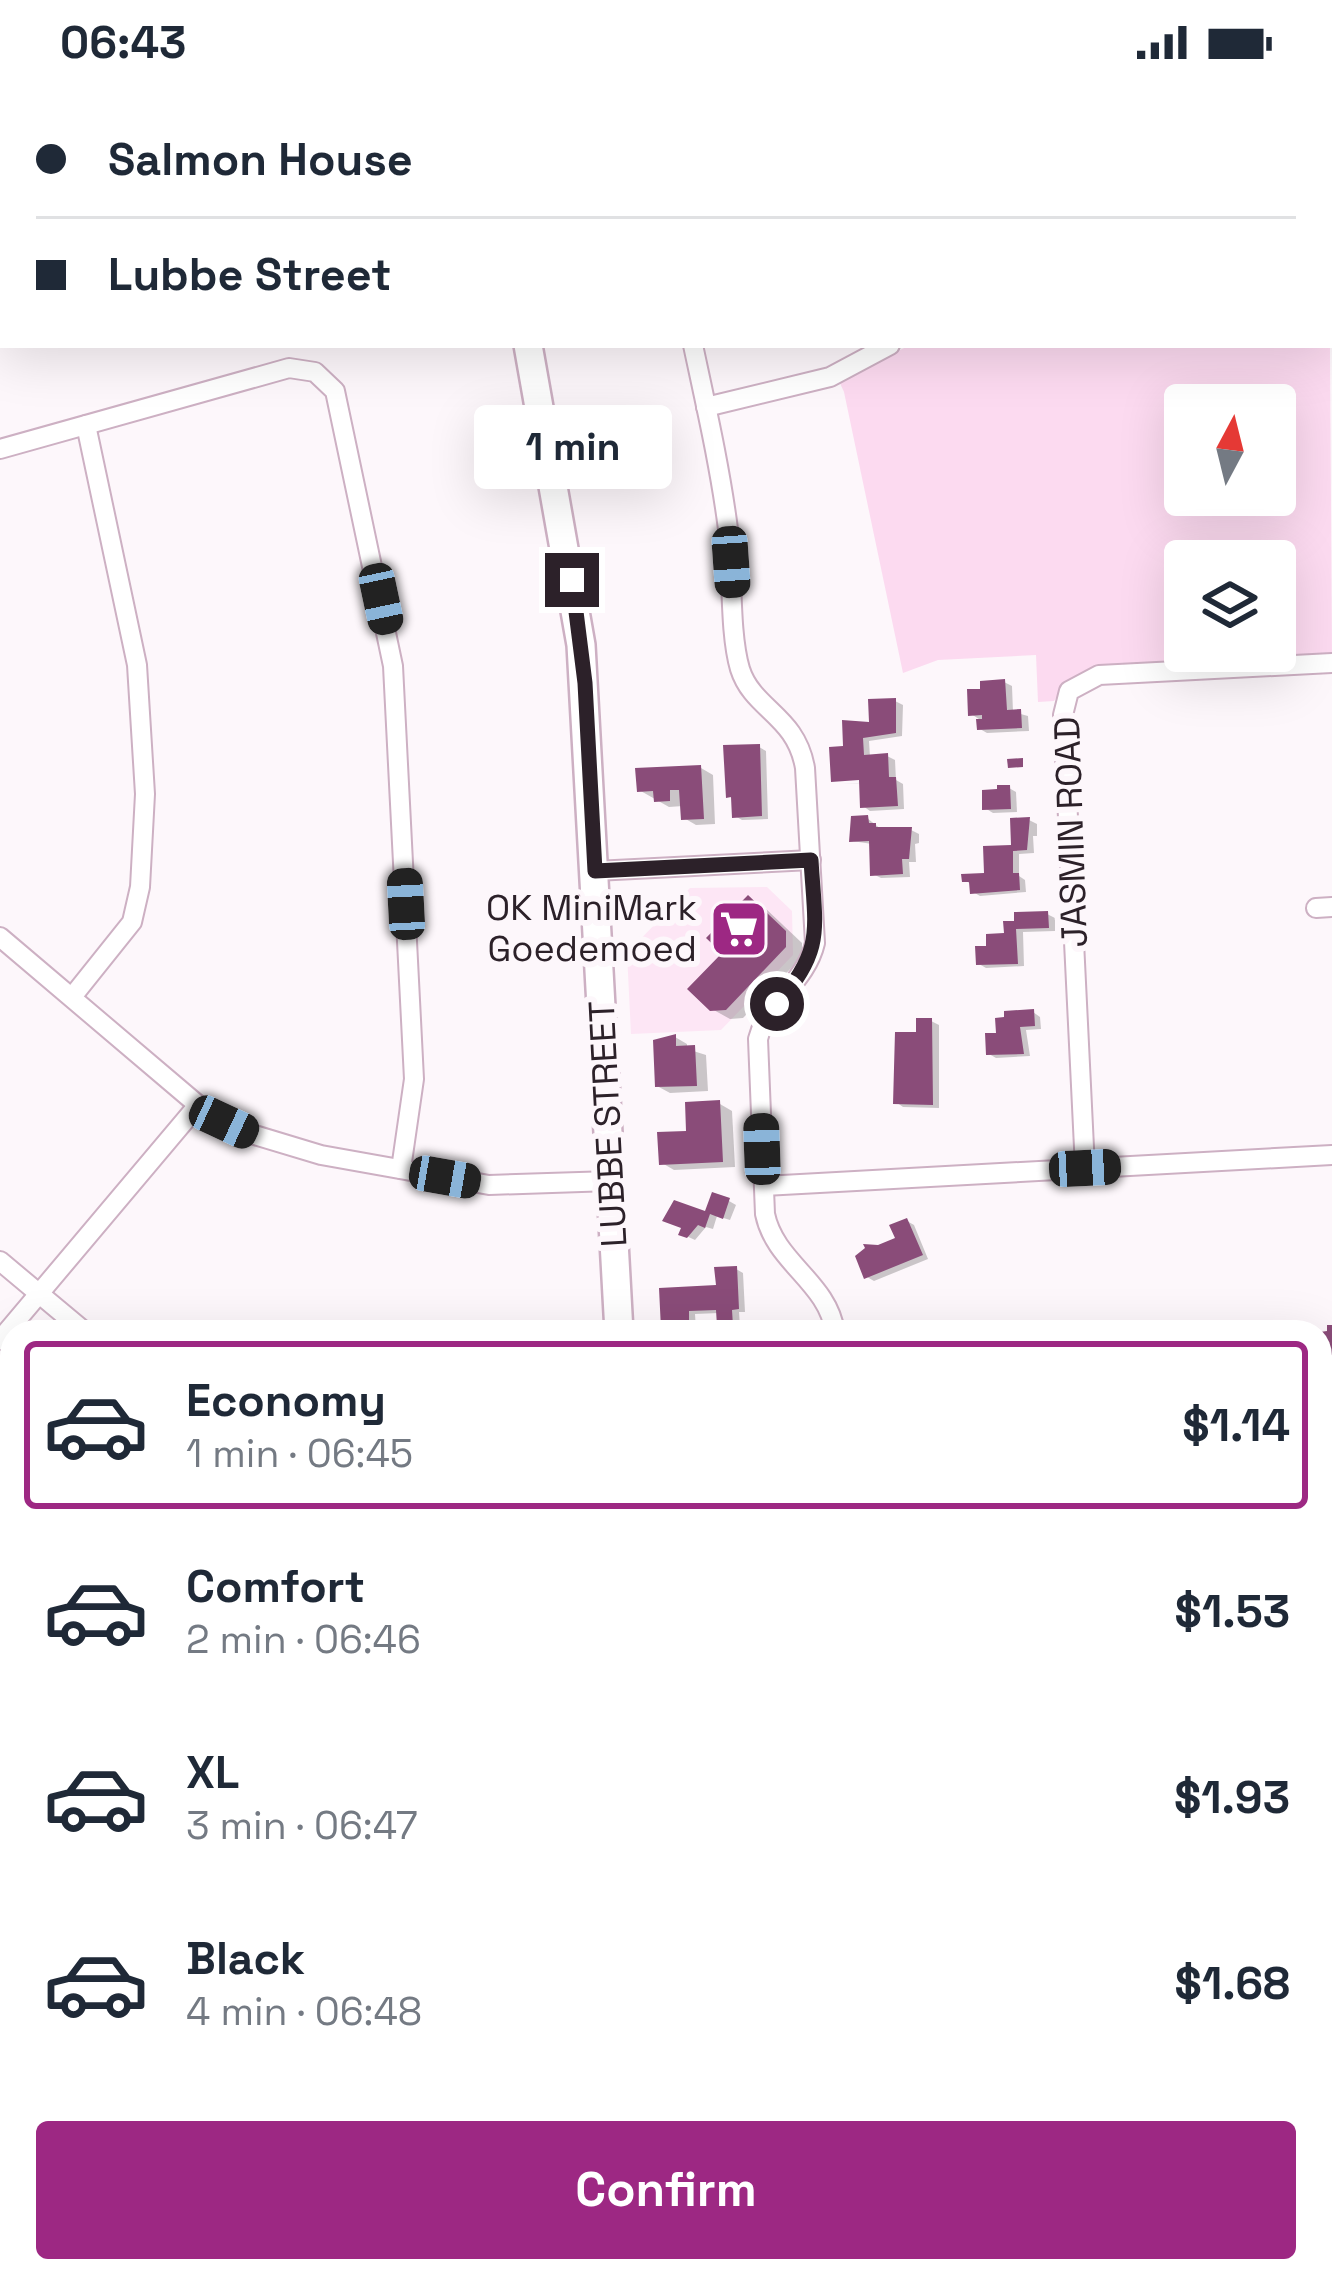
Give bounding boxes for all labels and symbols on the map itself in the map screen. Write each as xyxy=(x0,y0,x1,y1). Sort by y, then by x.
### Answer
north arrow xyxy=(1164,384,1296,516)
callout: 1 min xyxy=(473,406,671,490)
car xyxy=(711,525,751,599)
route end xyxy=(545,553,599,607)
car xyxy=(356,560,406,638)
street label: JASMIN ROAD xyxy=(1044,716,1098,948)
car xyxy=(386,867,426,941)
place label: OK MiniMark Goedemoed xyxy=(486,885,697,972)
supermarket icon: OK MiniMark Goedemoed xyxy=(708,898,770,960)
route start xyxy=(750,977,804,1031)
street label: LUBBE STREET xyxy=(579,1000,637,1248)
car xyxy=(184,1090,264,1154)
car xyxy=(743,1112,781,1186)
car xyxy=(1048,1148,1122,1188)
car xyxy=(406,1153,484,1201)

